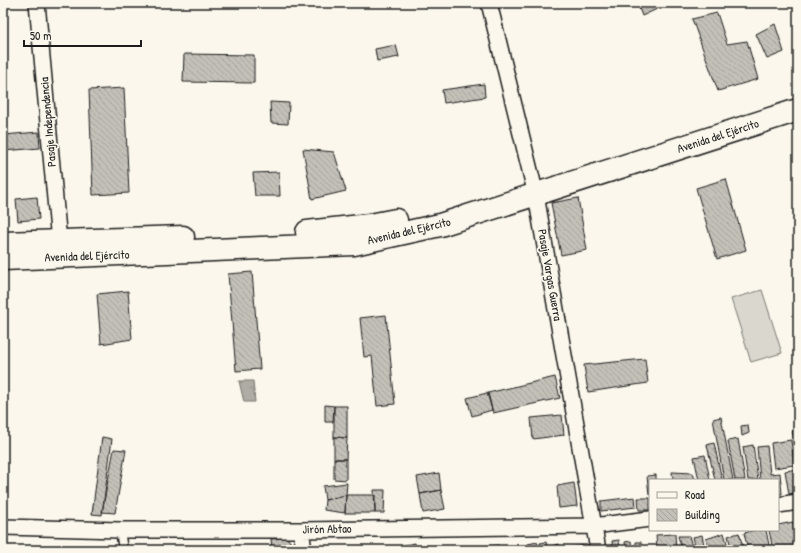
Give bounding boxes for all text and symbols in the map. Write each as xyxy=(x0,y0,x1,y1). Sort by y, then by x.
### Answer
scale bar xyxy=(24,22,141,48)
text: 50 m xyxy=(30,27,51,44)
street label: Pasaje Independencia xyxy=(35,76,60,168)
street label: Avenida del Ejército xyxy=(675,114,761,157)
street label: Avenida del Ejército xyxy=(366,213,452,248)
street label: Pasaje Vargas Guerra xyxy=(534,228,567,322)
street label: Avenida del Ejército xyxy=(44,246,130,265)
legend xyxy=(649,479,779,531)
text: Road xyxy=(685,486,705,503)
text: Building xyxy=(685,506,720,523)
street label: Jirón Abtao xyxy=(302,520,352,537)

